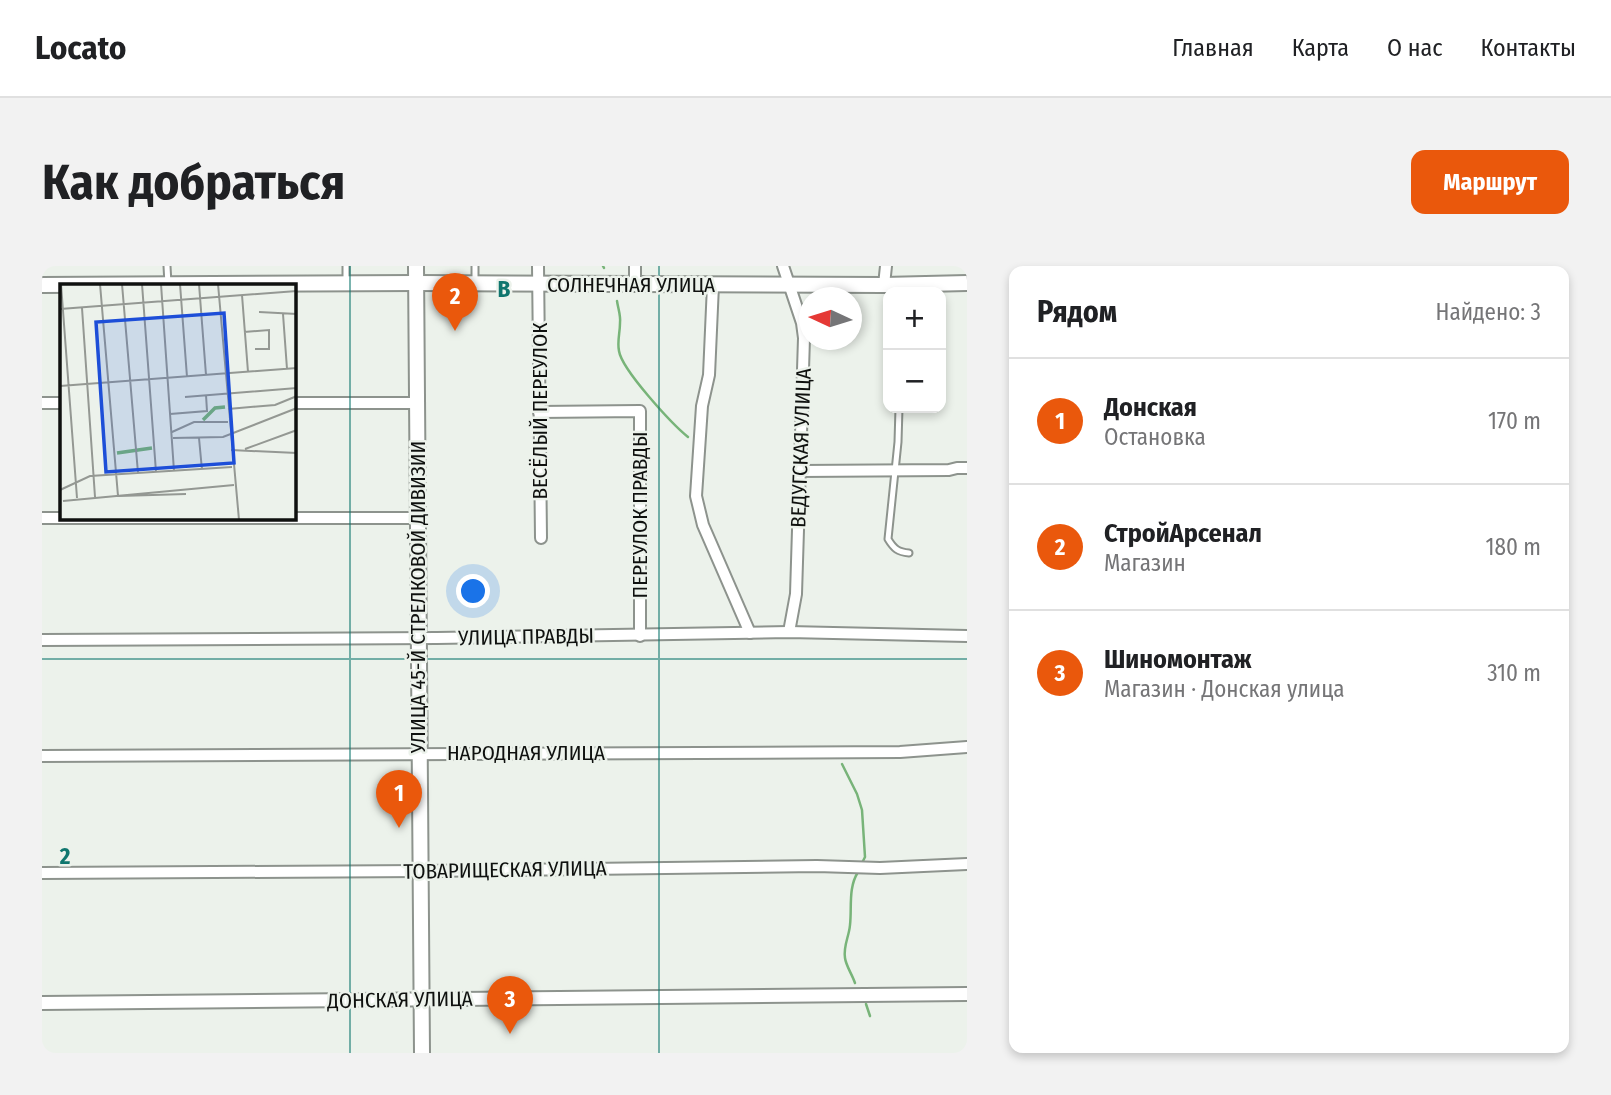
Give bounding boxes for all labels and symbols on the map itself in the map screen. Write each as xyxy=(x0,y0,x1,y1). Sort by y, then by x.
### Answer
street label: СОЛНЕЧНАЯ УЛИЦА xyxy=(547,272,715,298)
pin: 2 xyxy=(432,273,478,331)
text: B xyxy=(498,275,511,303)
inset map xyxy=(60,284,296,520)
north arrow xyxy=(799,287,862,350)
street label: ВЕСЁЛЫЙ ПЕРЕУЛОК xyxy=(527,322,553,500)
street label: ВЕДУГСКАЯ УЛИЦА xyxy=(785,368,817,528)
street label: ПЕРЕУЛОК ПРАВДЫ xyxy=(627,432,653,598)
street label: УЛИЦА 45-Й СТРЕЛКОВОЙ ДИВИЗИИ xyxy=(405,441,431,754)
your location xyxy=(456,574,490,608)
street label: УЛИЦА ПРАВДЫ xyxy=(457,623,594,651)
street label: НАРОДНАЯ УЛИЦА xyxy=(447,740,605,766)
pin: 1 xyxy=(376,770,422,828)
text: 2 xyxy=(59,842,71,870)
street label: ТОВАРИЩЕСКАЯ УЛИЦА xyxy=(403,855,607,885)
pin: 3 xyxy=(487,976,533,1034)
street label: ДОНСКАЯ УЛИЦА xyxy=(326,986,473,1014)

